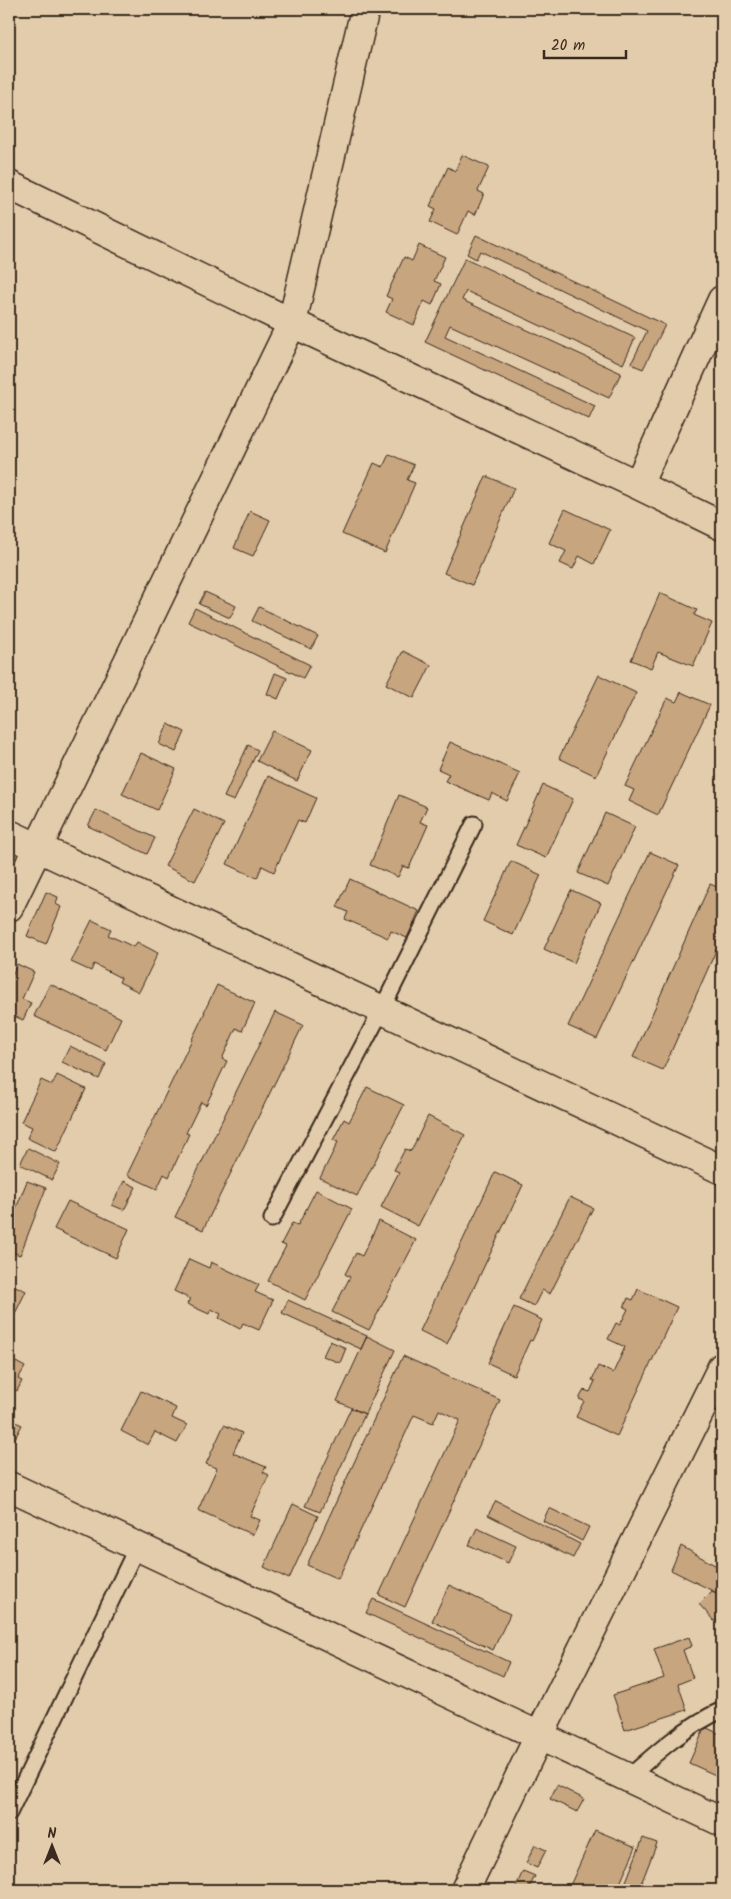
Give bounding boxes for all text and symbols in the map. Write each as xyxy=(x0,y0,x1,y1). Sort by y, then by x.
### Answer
scale bar xyxy=(544,28,626,60)
text: 20 m xyxy=(551,34,585,58)
north arrow xyxy=(28,1822,78,1872)
text: N xyxy=(48,1823,57,1845)

